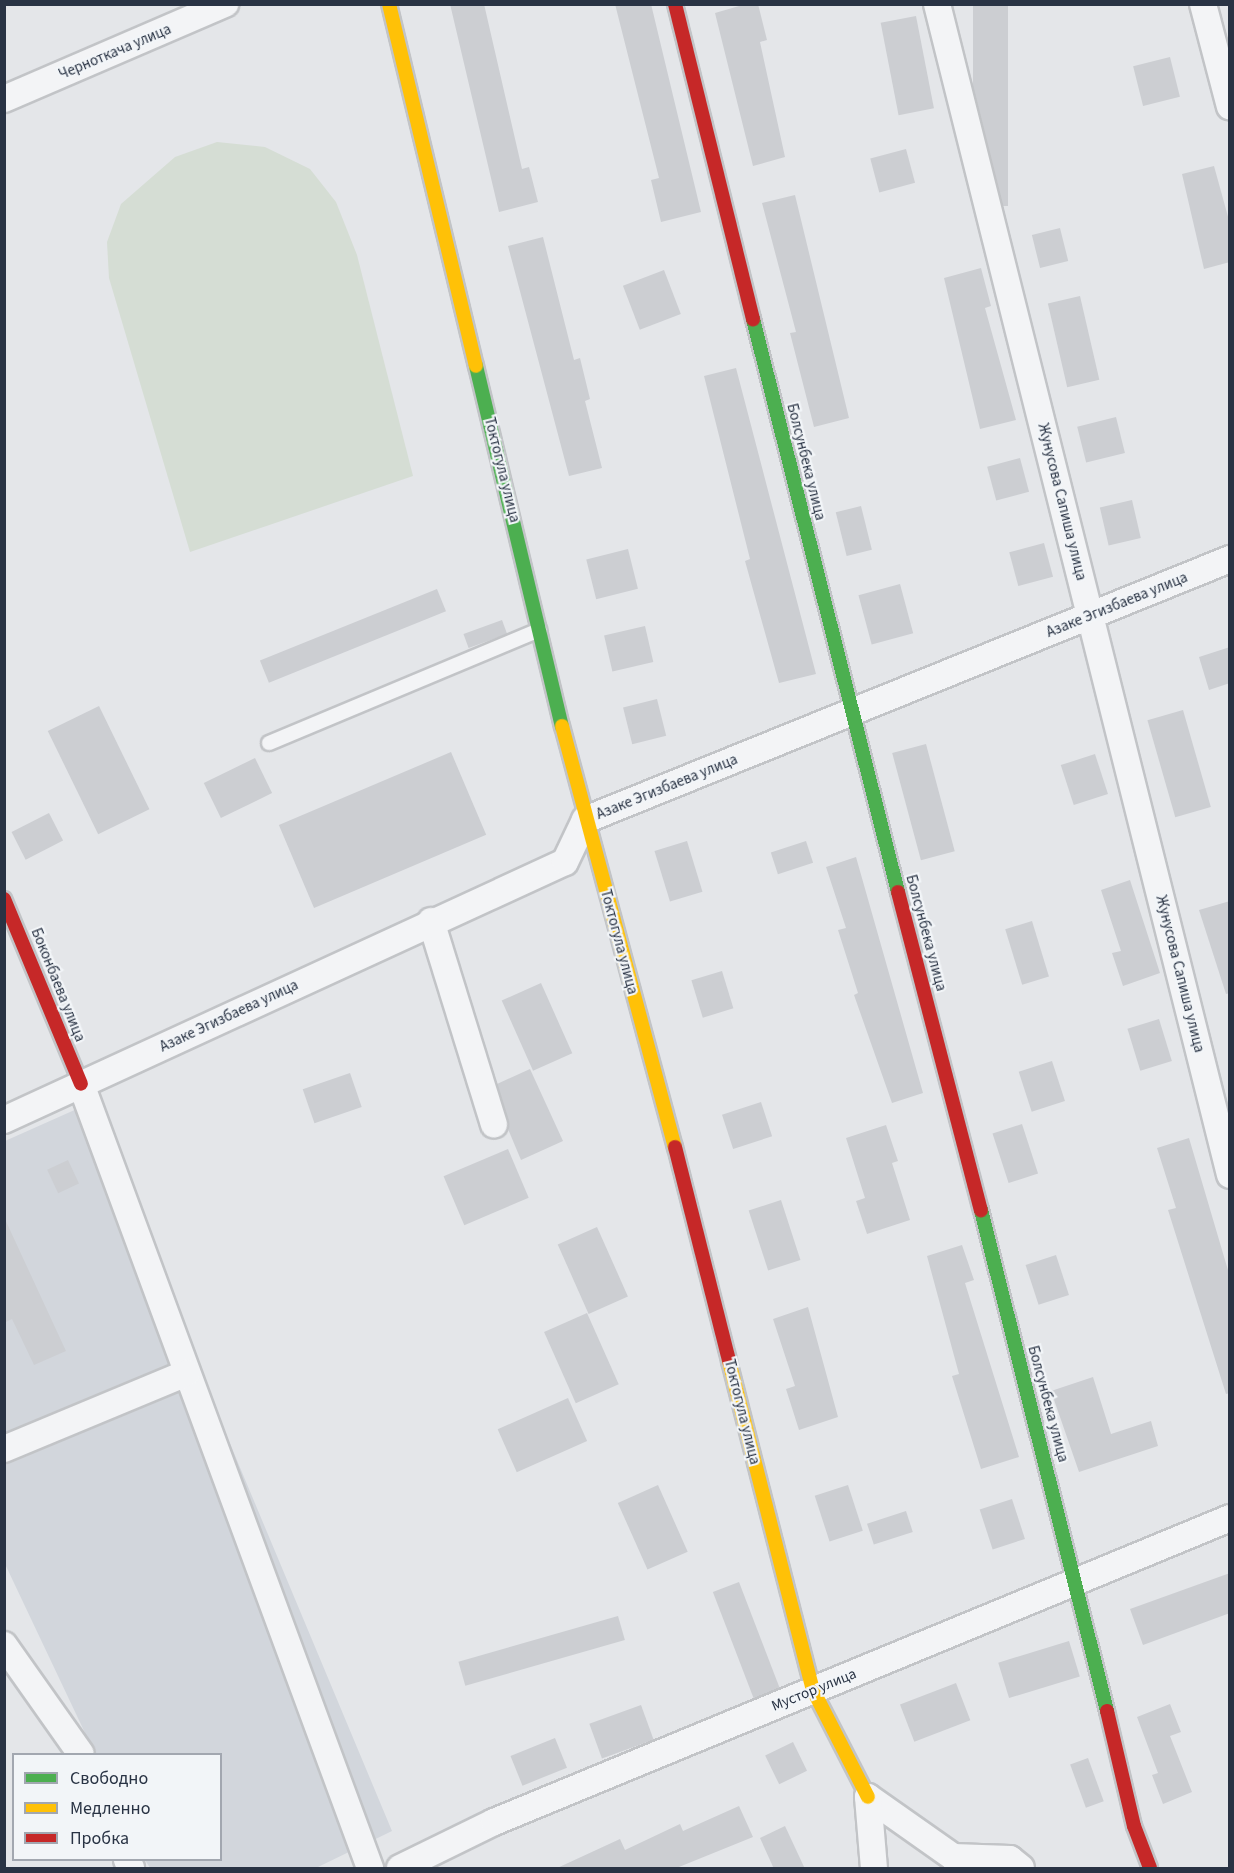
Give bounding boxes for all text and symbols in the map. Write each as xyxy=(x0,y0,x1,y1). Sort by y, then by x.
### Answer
street label: Черноткача улица xyxy=(56,20,174,84)
street label: Болсунбека улица xyxy=(783,402,829,522)
street label: Токтогула улица xyxy=(480,415,524,525)
street label: Жунусова Сапиша улица xyxy=(1034,422,1090,582)
street label: Азаке Эгизбаева улица xyxy=(1044,568,1190,642)
street label: Азаке Эгизбаева улица xyxy=(594,750,740,824)
street label: Болсунбека улица xyxy=(902,873,950,993)
street label: Токтогула улица xyxy=(596,888,642,996)
street label: Жунусова Сапиша улица xyxy=(1152,894,1208,1054)
street label: Боконбаева улица xyxy=(27,926,89,1044)
street label: Азаке Эгизбаева улица xyxy=(157,976,301,1056)
street label: Болсунбека улица xyxy=(1024,1344,1072,1464)
street label: Токтогула улица xyxy=(720,1357,764,1467)
street label: Мустор улица xyxy=(769,1665,859,1715)
legend xyxy=(12,1753,222,1861)
text: Свободно xyxy=(70,1766,148,1791)
text: Медленно xyxy=(70,1796,150,1821)
text: Пробка xyxy=(70,1826,129,1851)

